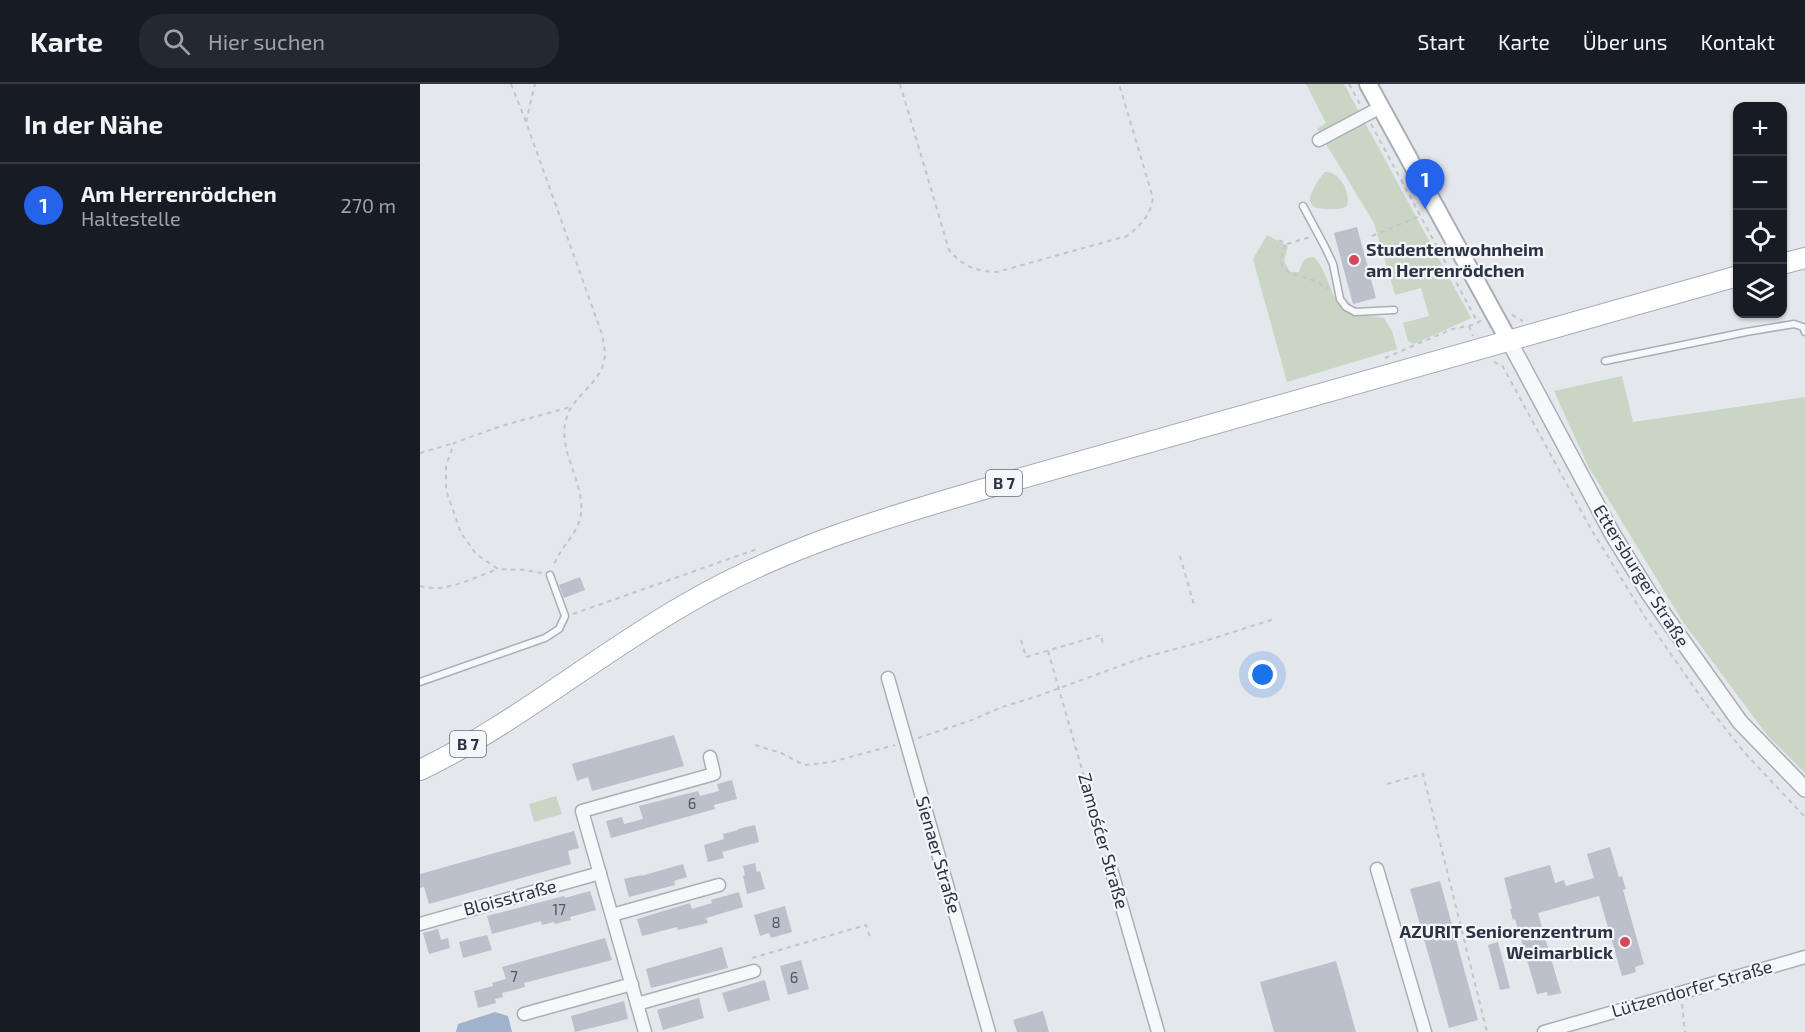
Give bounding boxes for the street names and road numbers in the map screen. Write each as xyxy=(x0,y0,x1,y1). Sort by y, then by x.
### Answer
road number: B 7 xyxy=(986,470,1022,496)
street label: Ettersburger Straße xyxy=(1589,500,1695,651)
road number: B 7 xyxy=(450,731,486,757)
street label: Zamośćer Straße xyxy=(1074,770,1134,911)
street label: Sienaer Straße xyxy=(912,794,966,916)
street label: Bloisstraße xyxy=(461,874,559,920)
street label: Lützendorfer Straße xyxy=(1609,955,1775,1022)

